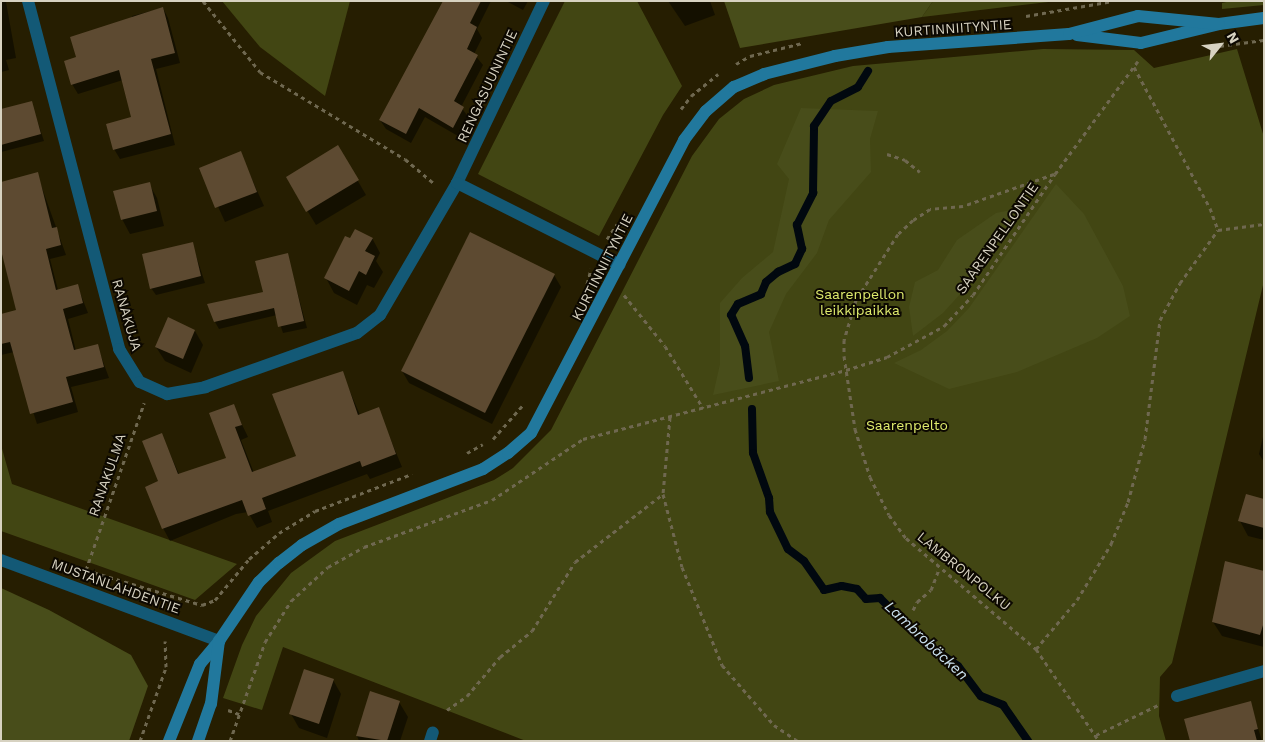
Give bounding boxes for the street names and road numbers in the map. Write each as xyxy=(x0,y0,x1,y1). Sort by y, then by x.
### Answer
street label: KURTINNIITYNTIE xyxy=(894,16,1012,40)
street label: RENGASUUNINTIE xyxy=(453,27,521,145)
street label: SAARENPELLONTIE xyxy=(952,179,1042,297)
street label: KURTINNIITYNTIE xyxy=(568,211,636,323)
street label: RANAKUJA xyxy=(109,277,145,353)
street label: RANAKULMA xyxy=(85,431,129,519)
street label: LAMBRONPOLKU xyxy=(914,528,1014,614)
street label: MUSTANLAHDENTIE xyxy=(49,555,183,617)

